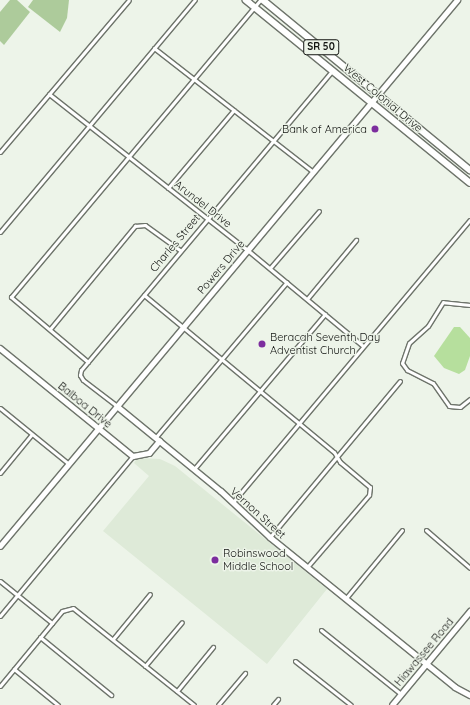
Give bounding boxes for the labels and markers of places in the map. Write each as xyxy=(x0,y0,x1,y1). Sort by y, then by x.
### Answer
place label: Bank of America xyxy=(282,122,367,136)
marker: Bank of America xyxy=(370,124,380,134)
place label: Beracah Seventh Day Adventist Church xyxy=(270,331,380,357)
marker: Beracah Seventh Day Adventist Church xyxy=(257,339,267,349)
place label: Robinswood Middle School xyxy=(223,547,293,573)
marker: Robinswood Middle School xyxy=(210,555,220,565)

